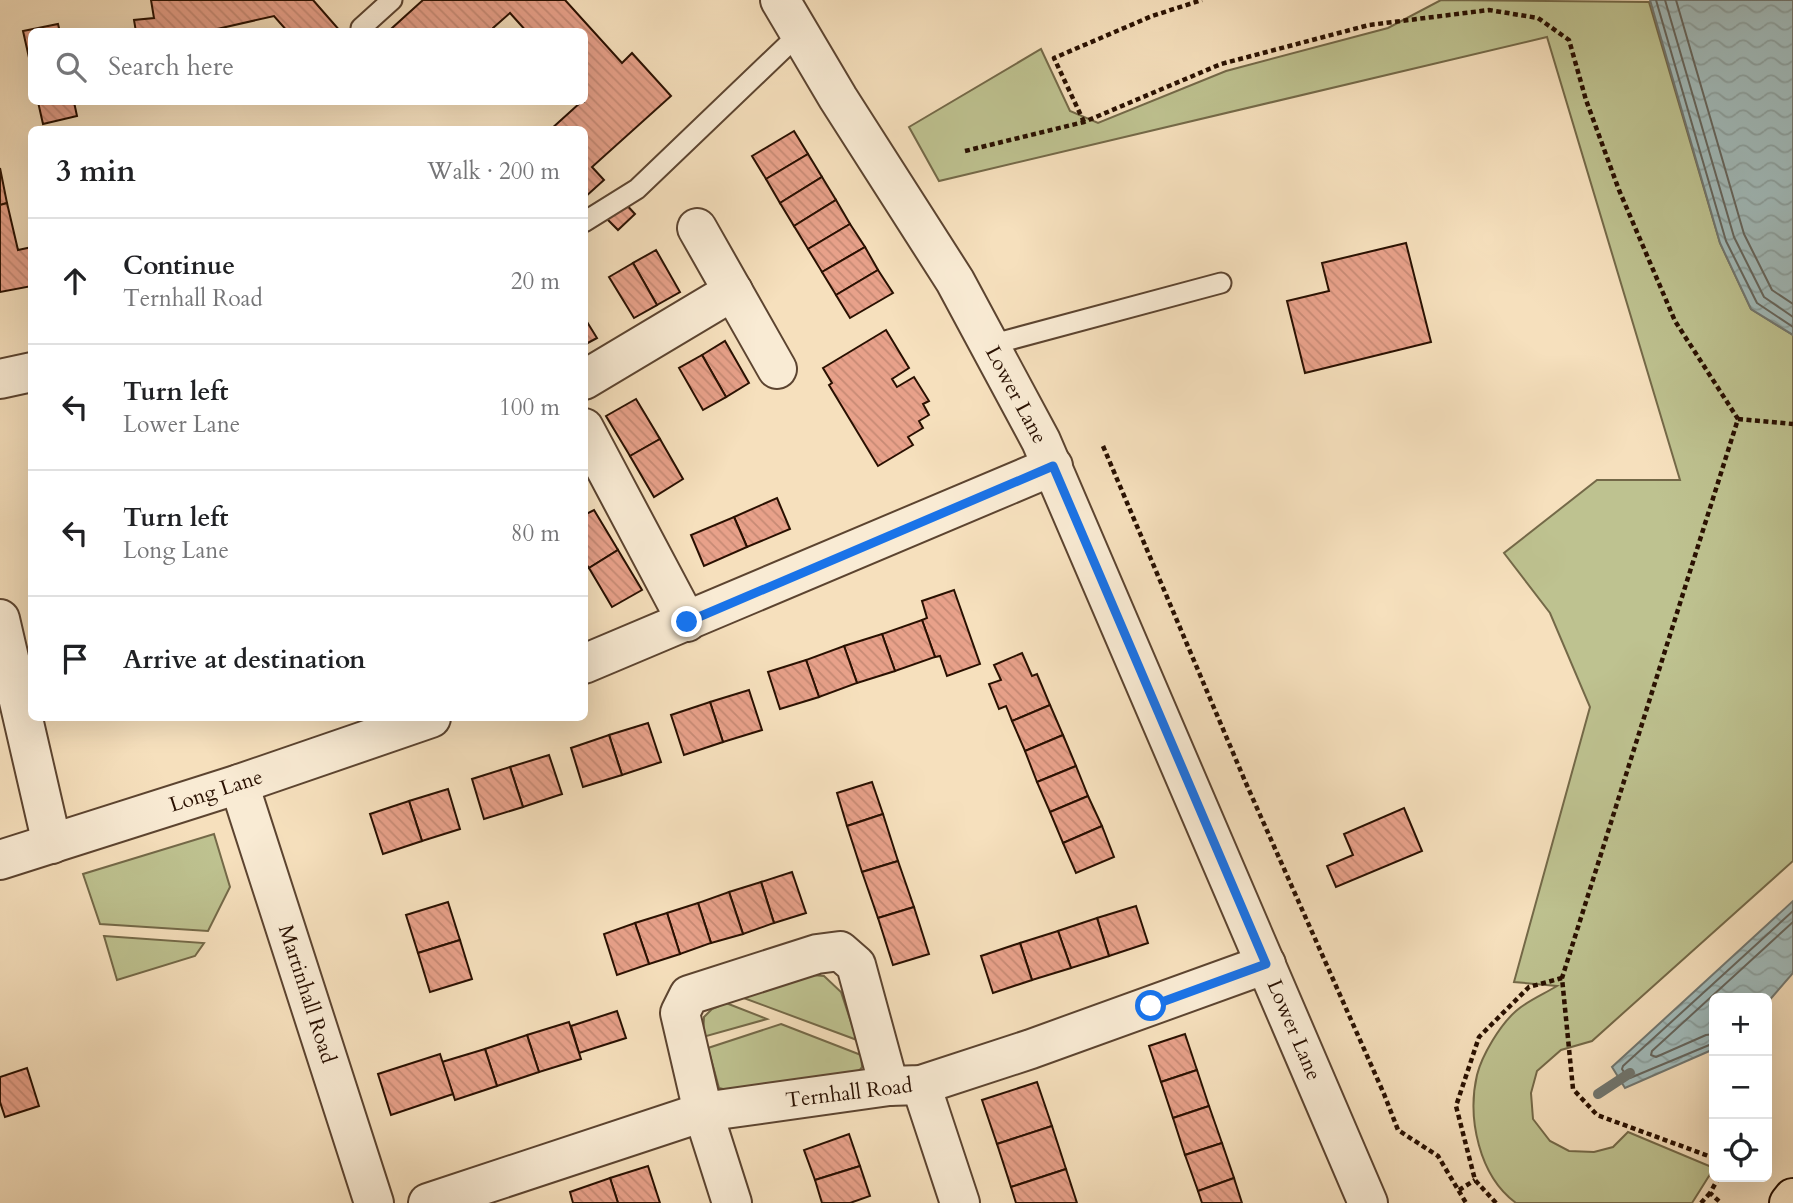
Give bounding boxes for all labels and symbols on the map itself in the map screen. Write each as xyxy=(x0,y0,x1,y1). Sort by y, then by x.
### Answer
street label: Lower Lane xyxy=(978,341,1054,449)
route end xyxy=(671,606,702,637)
street label: Long Lane xyxy=(166,762,266,820)
street label: Martinhall Road xyxy=(271,921,343,1067)
street label: Lower Lane xyxy=(1260,975,1328,1085)
route start xyxy=(1135,990,1166,1021)
street label: Ternhall Road xyxy=(784,1071,914,1115)

